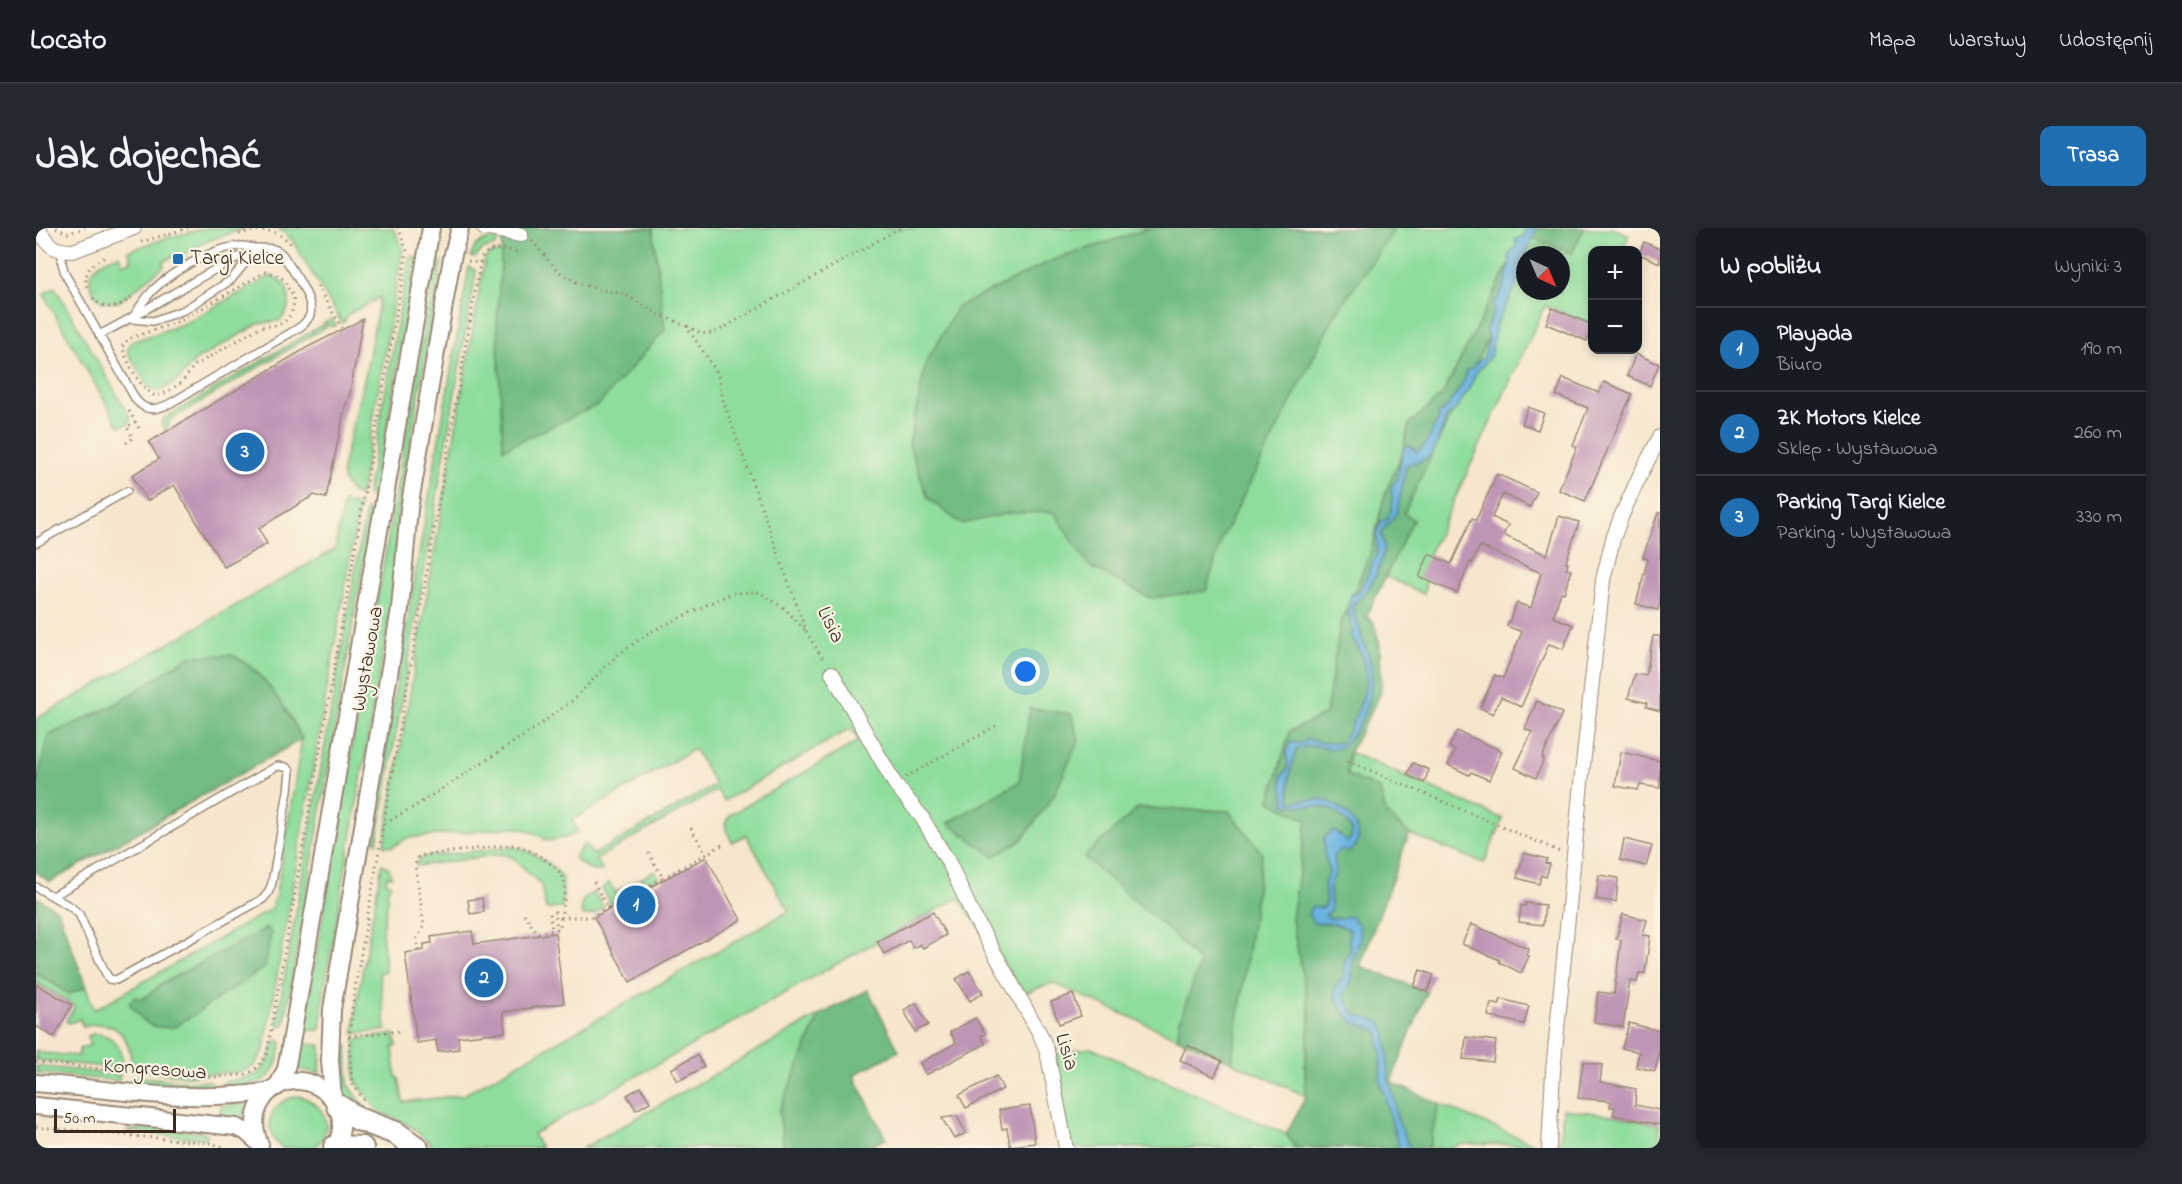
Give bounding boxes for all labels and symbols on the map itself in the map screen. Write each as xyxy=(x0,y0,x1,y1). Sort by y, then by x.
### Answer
place label: Targi Kielce xyxy=(190,244,285,276)
north arrow xyxy=(1516,246,1570,300)
marker: Targi Kielce xyxy=(171,252,185,266)
pin: 3 xyxy=(226,430,264,474)
street label: Lisia xyxy=(808,602,852,648)
street label: Wystawowa xyxy=(344,604,394,714)
your location xyxy=(1011,657,1040,686)
pin: 1 xyxy=(616,882,656,928)
pin: 2 xyxy=(464,956,504,1000)
street label: Lisia xyxy=(1046,1030,1086,1074)
street label: Kongresowa xyxy=(102,1051,208,1091)
scale bar xyxy=(54,1106,176,1134)

